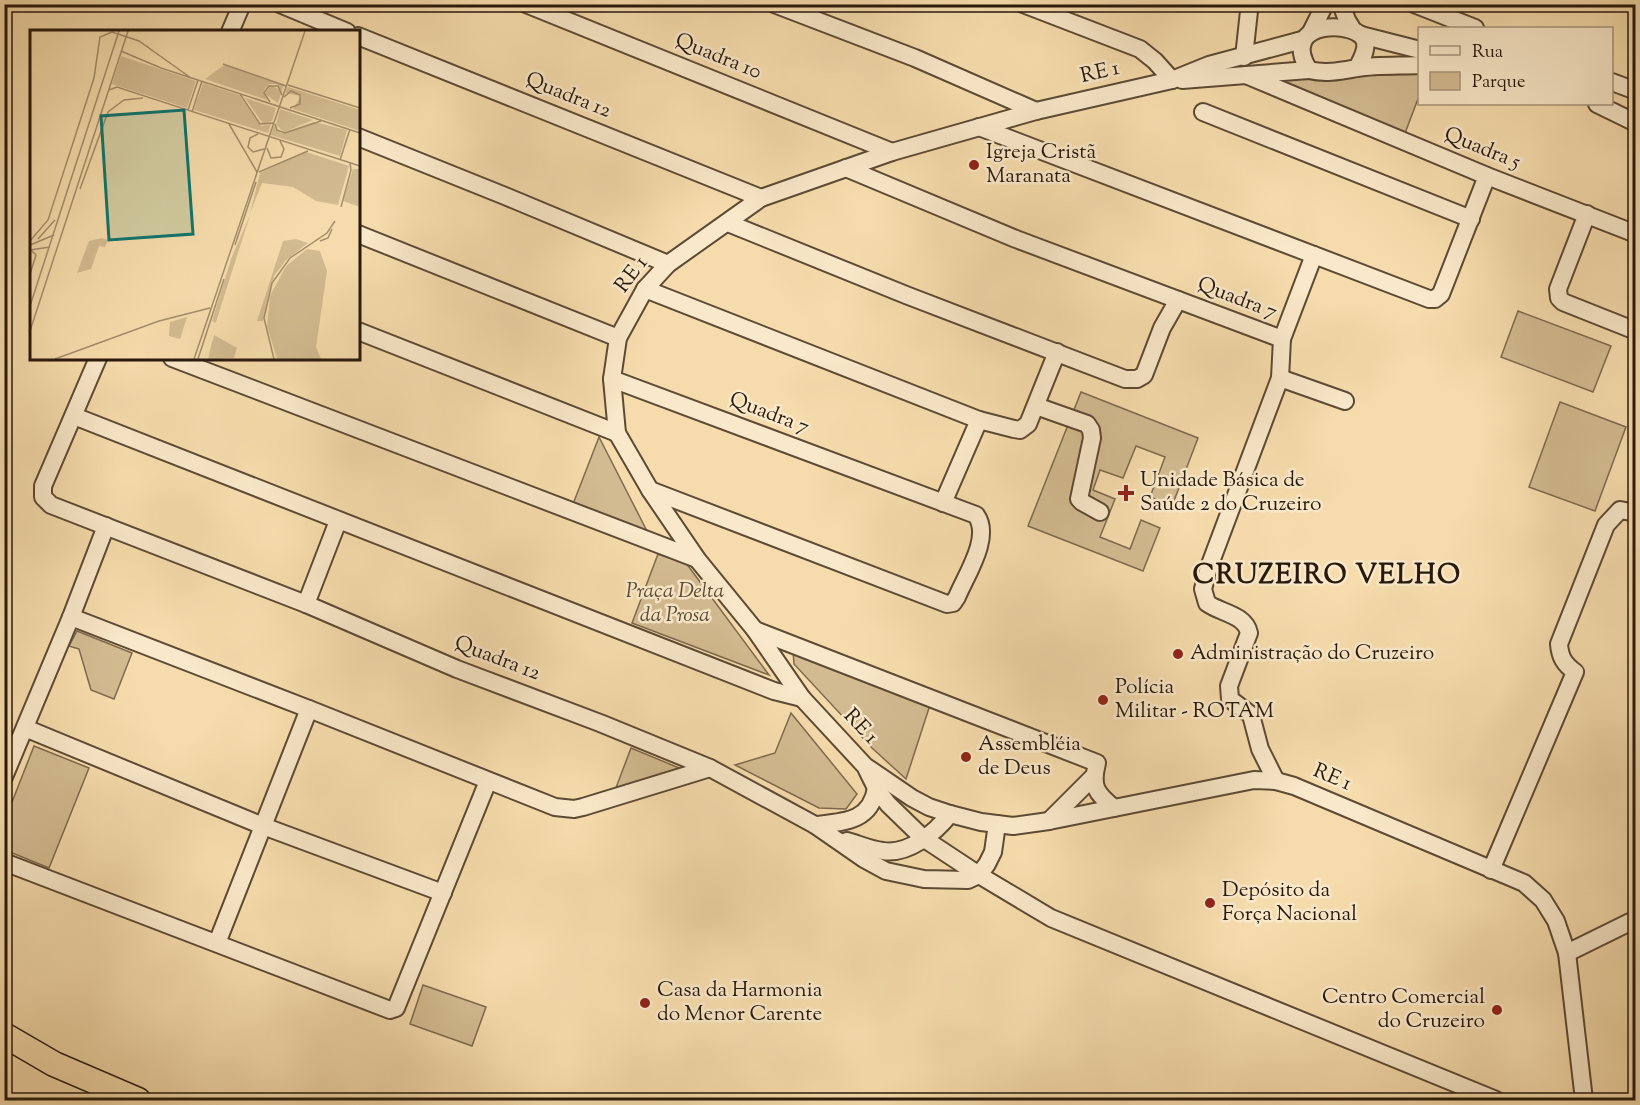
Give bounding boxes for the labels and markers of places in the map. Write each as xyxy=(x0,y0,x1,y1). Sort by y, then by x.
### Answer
place label: Igreja Cristã Maranata xyxy=(986,138,1097,192)
marker: Igreja Cristã Maranata xyxy=(967,158,981,172)
place label: Unidade Básica de Saúde 2 do Cruzeiro xyxy=(1140,466,1321,520)
marker: Unidade Básica de Saúde 2 do Cruzeiro xyxy=(1117,484,1135,502)
place label: Administração do Cruzeiro xyxy=(1190,639,1434,669)
marker: Administração do Cruzeiro xyxy=(1171,647,1185,661)
place label: Polícia Militar - ROTAM xyxy=(1115,673,1274,727)
marker: Polícia Militar - ROTAM xyxy=(1096,693,1110,707)
place label: Assembléia de Deus xyxy=(978,730,1081,784)
marker: Assembléia de Deus xyxy=(959,750,973,764)
place label: Depósito da Força Nacional xyxy=(1222,876,1357,930)
marker: Depósito da Força Nacional xyxy=(1203,896,1217,910)
place label: Casa da Harmonia do Menor Carente xyxy=(657,976,823,1030)
place label: Centro Comercial do Cruzeiro xyxy=(1322,983,1485,1037)
marker: Casa da Harmonia do Menor Carente xyxy=(638,996,652,1010)
marker: Centro Comercial do Cruzeiro xyxy=(1490,1003,1504,1017)

